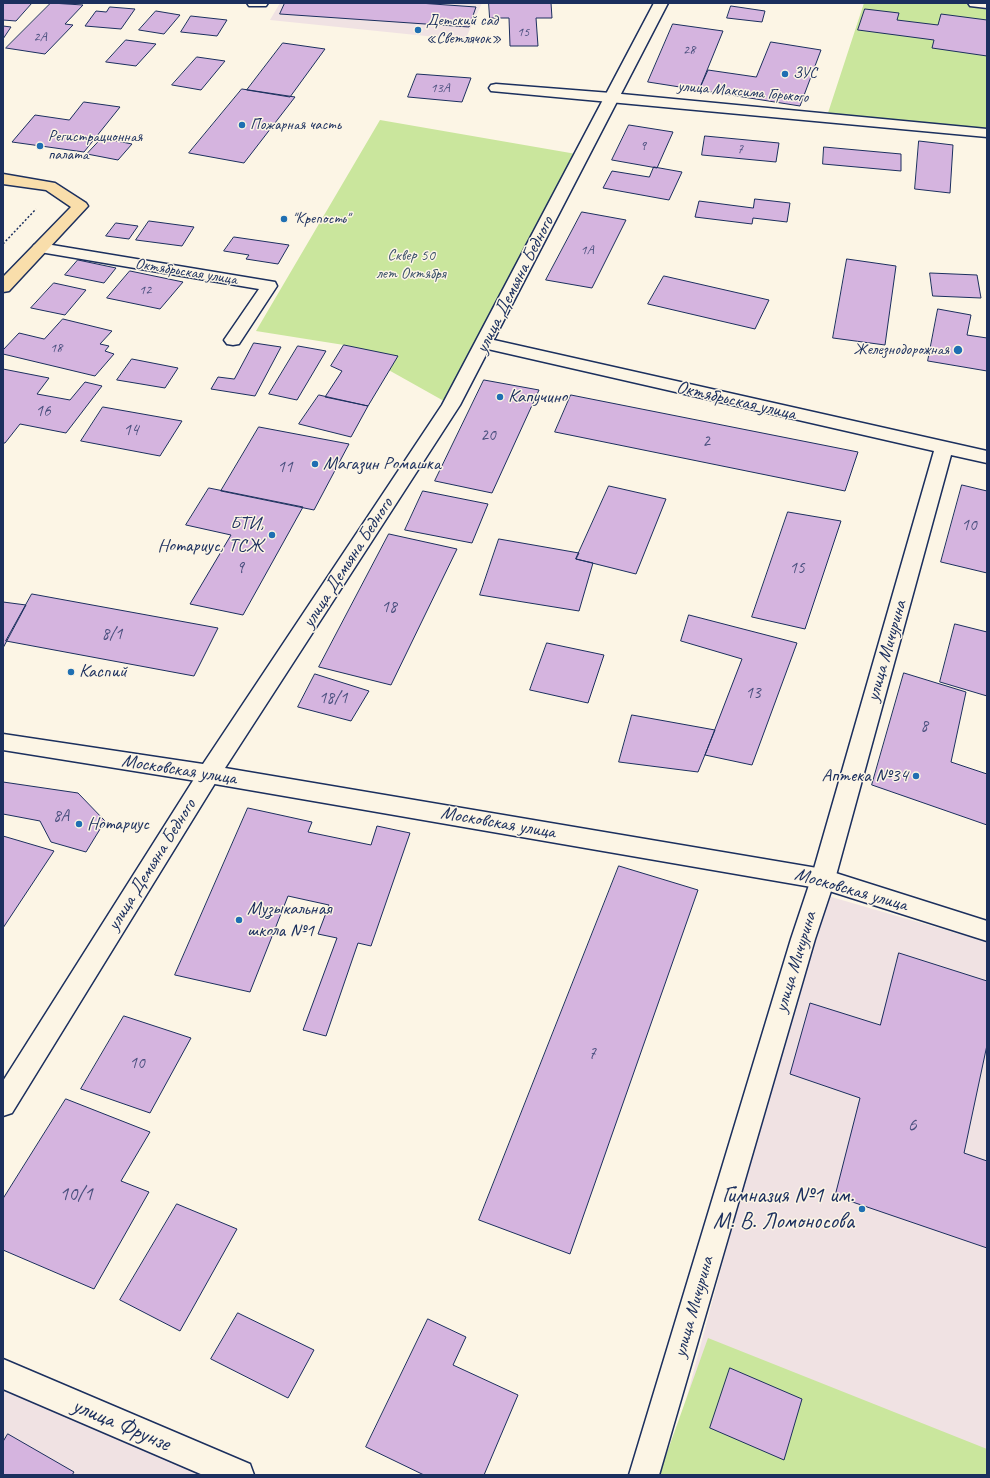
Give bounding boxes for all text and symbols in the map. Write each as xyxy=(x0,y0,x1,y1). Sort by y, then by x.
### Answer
place label: Детский сад «Светлячок» xyxy=(426,11,502,49)
house number: 15 xyxy=(517,24,529,40)
marker: Детский сад «Светлячок» xyxy=(413,25,423,35)
house number: 2А xyxy=(33,29,47,45)
house number: 28 xyxy=(683,42,695,58)
place label: ЗУС xyxy=(793,64,817,84)
marker: ЗУС xyxy=(780,69,790,79)
street label: улица Максима Горького xyxy=(677,77,809,107)
house number: 13А xyxy=(430,80,450,96)
place label: Пожарная часть xyxy=(250,115,341,135)
marker: Пожарная часть xyxy=(237,120,247,130)
place label: Регистрационная палата xyxy=(48,127,142,165)
house number: 9 xyxy=(640,138,646,154)
marker: Регистрационная палата xyxy=(35,141,45,151)
house number: 7 xyxy=(737,141,743,157)
place label: "Крепость" xyxy=(292,209,350,229)
street label: улица Демьяна Бедного xyxy=(471,213,559,357)
marker: "Крепость" xyxy=(279,214,289,224)
house number: 1А xyxy=(580,242,594,258)
park label: Сквер 50 лет Октября xyxy=(376,246,446,284)
street label: Октябрьская улица xyxy=(134,254,238,290)
house number: 12 xyxy=(139,282,151,298)
house number: 18 xyxy=(50,340,62,356)
place label: Железнодорожная xyxy=(853,340,949,360)
marker: Железнодорожная xyxy=(952,344,964,356)
street label: Октябрьская улица xyxy=(674,376,798,426)
place label: Капучино xyxy=(508,386,567,408)
marker: Капучино xyxy=(495,392,505,402)
house number: 16 xyxy=(35,402,51,422)
house number: 14 xyxy=(123,421,139,441)
house number: 20 xyxy=(480,426,496,446)
house number: 2 xyxy=(702,432,710,452)
place label: Магазин Ромашка xyxy=(323,453,441,475)
house number: 11 xyxy=(277,458,293,478)
marker: Магазин Ромашка xyxy=(310,459,320,469)
street label: улица Демьяна Бедного xyxy=(297,494,399,632)
place label: БТИ, Нотариус, ТСЖ xyxy=(158,513,264,557)
house number: 10 xyxy=(961,516,977,536)
marker: БТИ, Нотариус, ТСЖ xyxy=(267,530,277,540)
house number: 9 xyxy=(236,559,244,579)
house number: 15 xyxy=(789,559,805,579)
house number: 18 xyxy=(381,598,397,618)
street label: улица Мичурина xyxy=(862,598,912,704)
house number: 8/1 xyxy=(102,625,122,645)
place label: Каспий xyxy=(79,661,127,683)
marker: Каспий xyxy=(66,667,76,677)
house number: 13 xyxy=(745,684,761,704)
house number: 18/1 xyxy=(319,689,347,709)
house number: 8 xyxy=(920,717,928,737)
street label: Московская улица xyxy=(120,750,238,790)
place label: Аптека №34 xyxy=(822,765,908,787)
marker: Аптека №34 xyxy=(911,771,921,781)
street label: улица Демьяна Бедного xyxy=(102,795,202,935)
street label: Московская улица xyxy=(439,802,557,844)
house number: 8А xyxy=(53,807,69,827)
place label: Нотариус xyxy=(87,813,149,835)
marker: Нотариус xyxy=(74,819,84,829)
street label: Московская улица xyxy=(792,863,910,917)
place label: Музыкальная школа №1 xyxy=(247,898,332,942)
street label: улица Мичурина xyxy=(770,909,822,1015)
marker: Музыкальная школа №1 xyxy=(234,915,244,925)
house number: 7 xyxy=(588,1045,596,1065)
house number: 10 xyxy=(129,1054,145,1074)
house number: 6 xyxy=(908,1114,916,1138)
place label: Гимназия №1 им. М. В. Ломоносова xyxy=(713,1182,854,1236)
house number: 10/1 xyxy=(59,1183,93,1207)
marker: Гимназия №1 им. М. В. Ломоносова xyxy=(857,1204,867,1214)
street label: улица Мичурина xyxy=(669,1254,719,1360)
street label: улица Фрунзе xyxy=(68,1392,174,1458)

